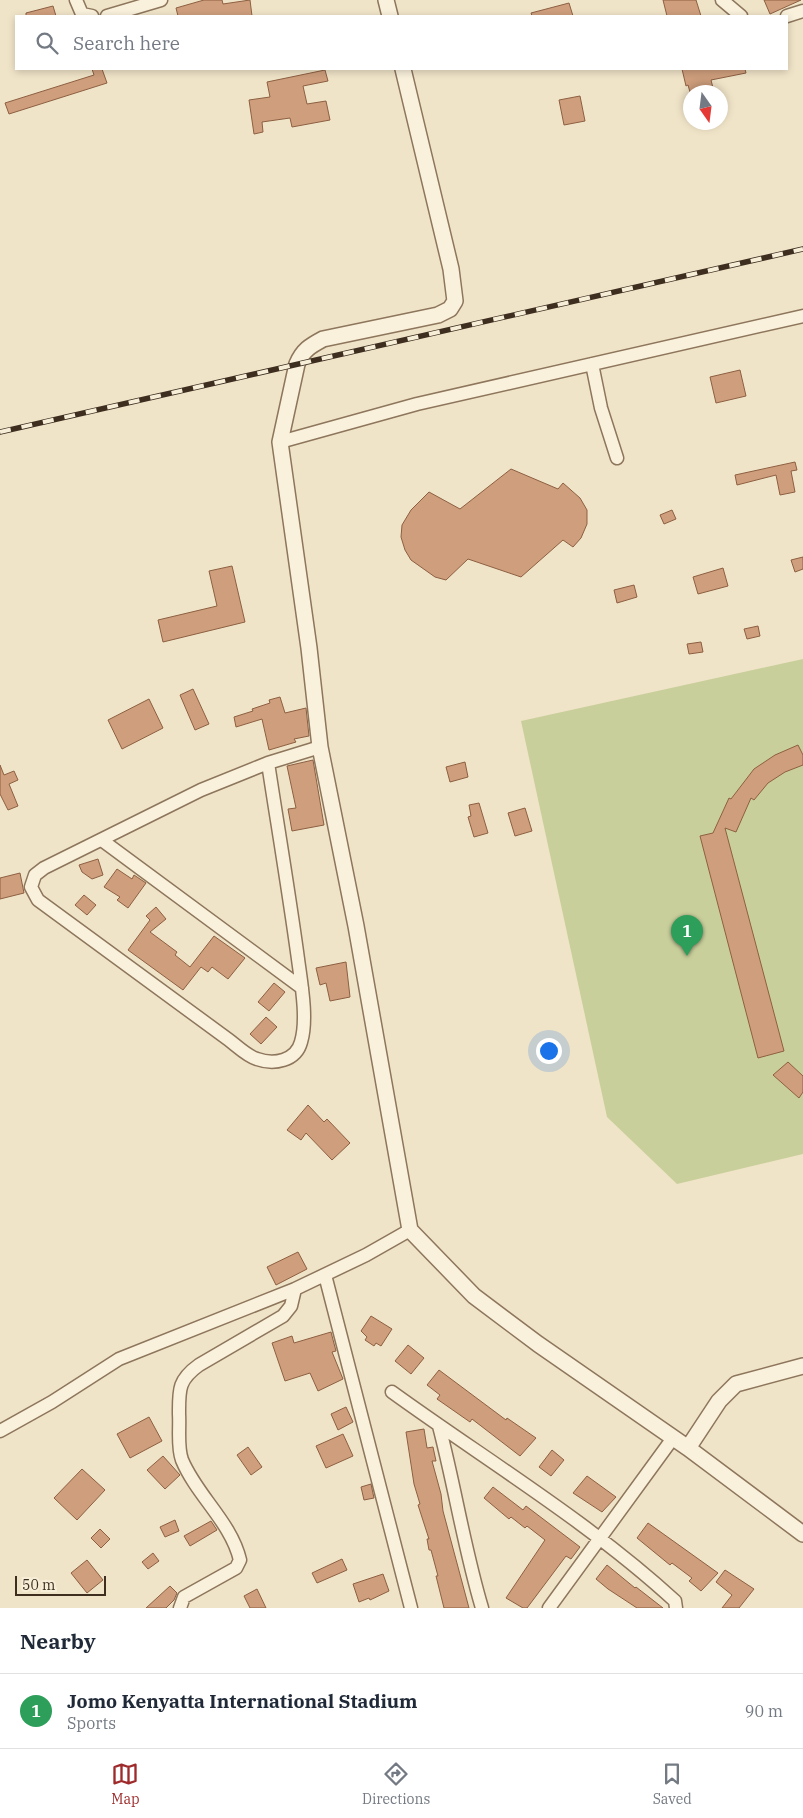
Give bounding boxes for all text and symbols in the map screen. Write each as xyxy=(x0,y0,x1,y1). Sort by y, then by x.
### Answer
search box xyxy=(15,15,788,70)
icon: search xyxy=(33,29,61,57)
text: Search here xyxy=(73,31,180,55)
north arrow xyxy=(683,85,728,130)
pin: 1 xyxy=(671,915,703,956)
your location xyxy=(536,1038,562,1064)
scale bar xyxy=(15,1573,106,1596)
text: 50 m xyxy=(22,1576,55,1594)
text: Nearby xyxy=(20,1627,96,1655)
text: Jomo Kenyatta International Stadium xyxy=(67,1689,418,1713)
text: 1 xyxy=(31,1701,41,1721)
text: 90 m xyxy=(745,1701,783,1721)
text: Sports xyxy=(67,1713,116,1733)
tab: Map xyxy=(111,1760,140,1808)
tab: Directions xyxy=(362,1760,430,1808)
tab: Saved xyxy=(653,1760,692,1808)

